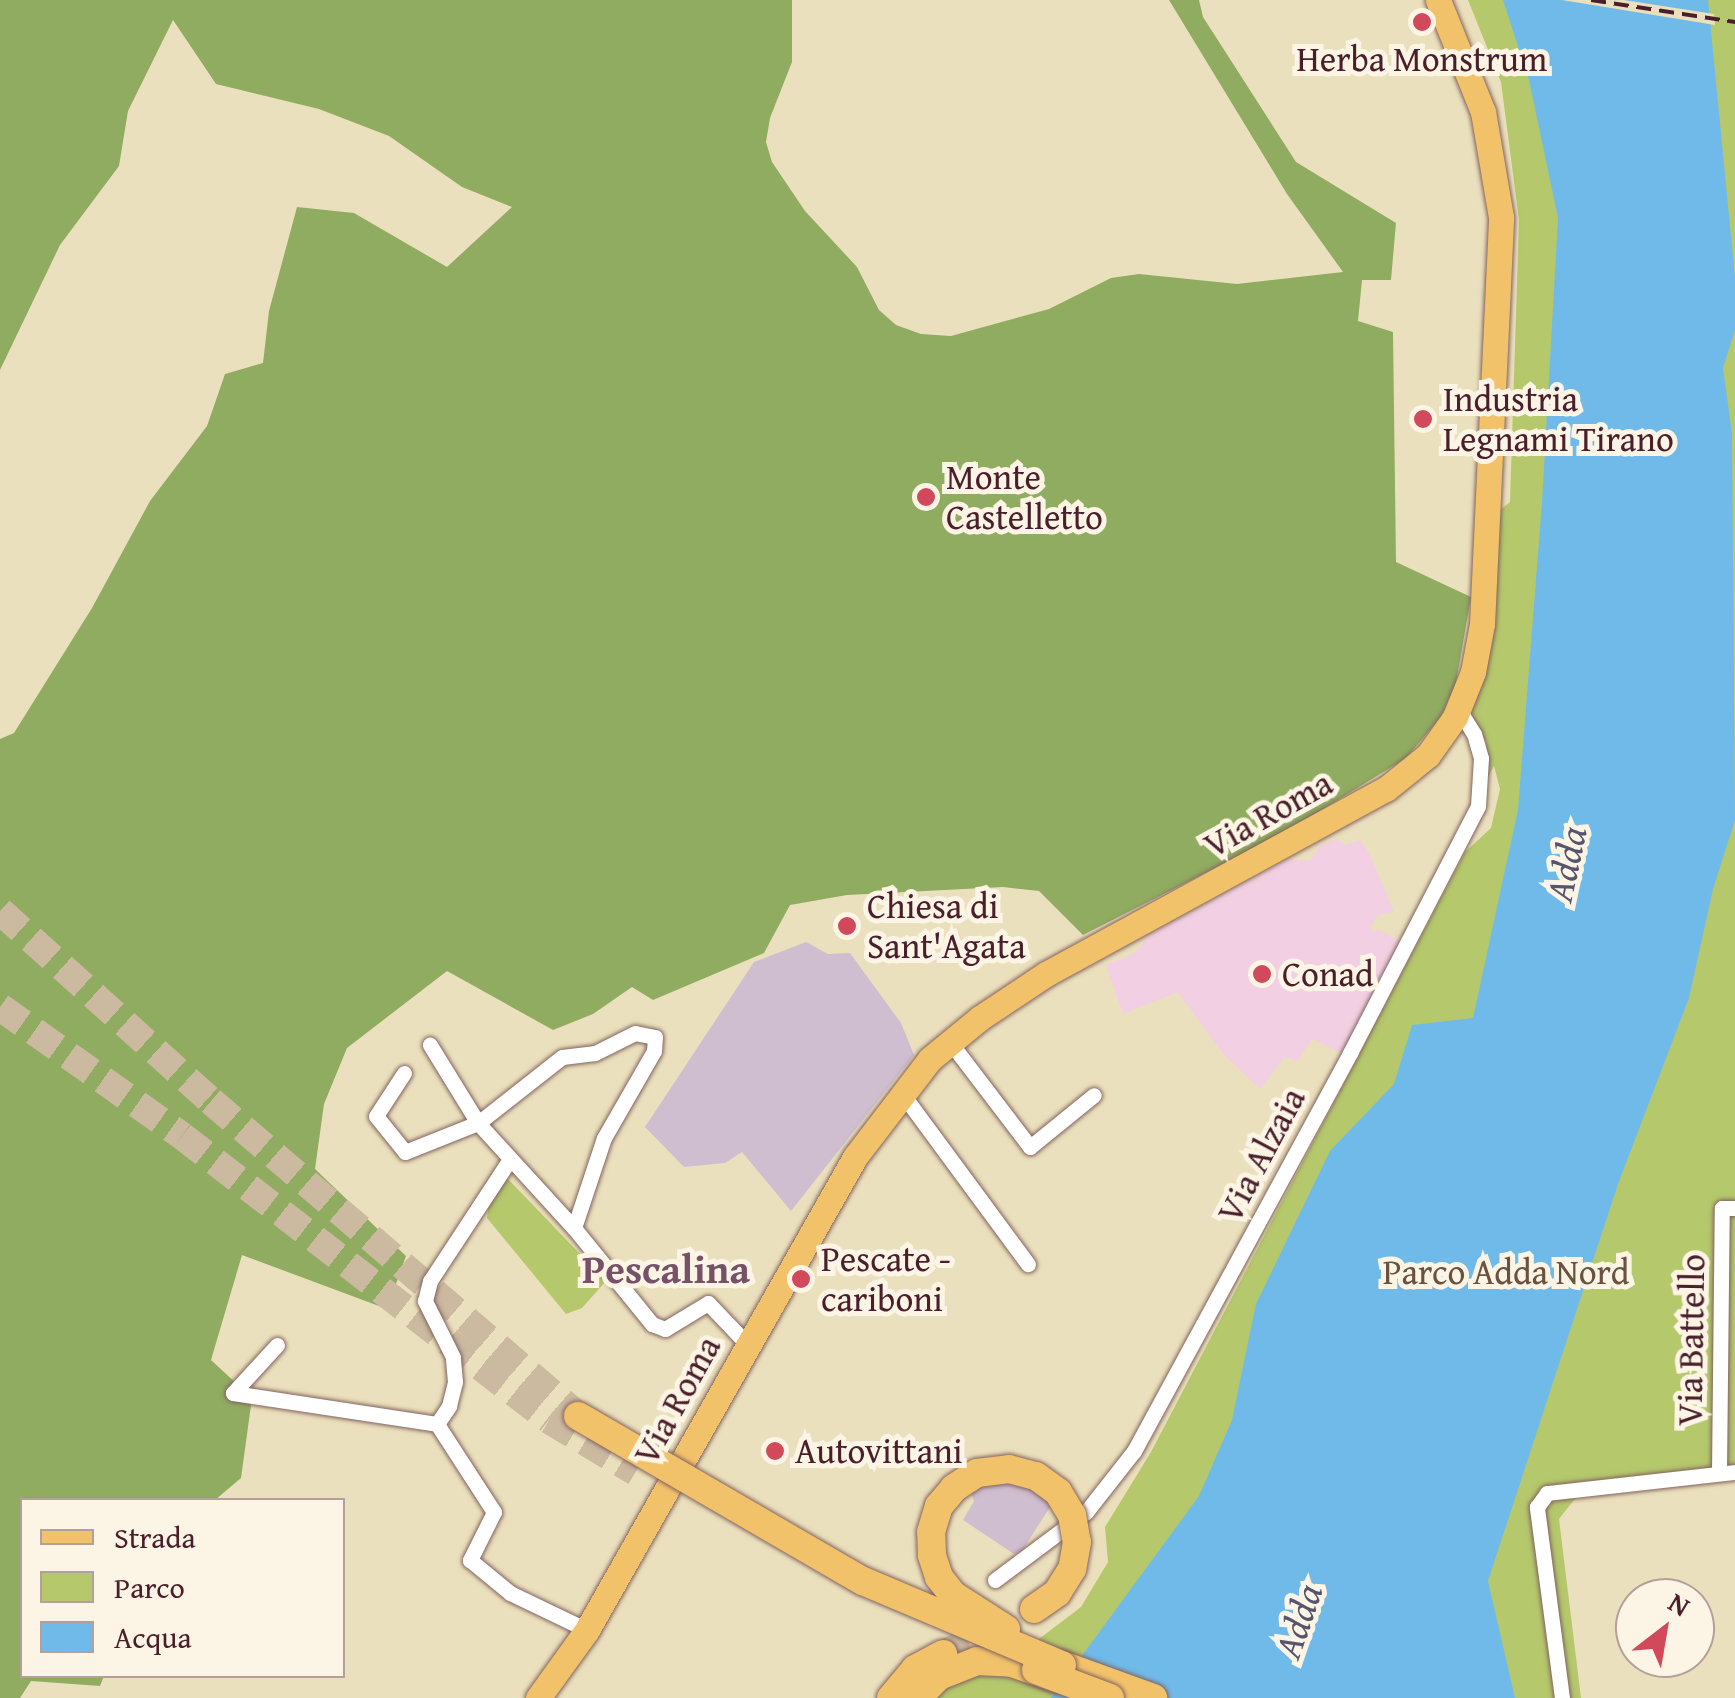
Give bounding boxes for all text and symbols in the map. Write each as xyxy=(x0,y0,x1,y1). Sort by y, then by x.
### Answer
marker: Herba Monstrum xyxy=(1411,11,1433,33)
place label: Herba Monstrum xyxy=(1297,38,1547,80)
place label: Industria Legnami Tirano xyxy=(1443,378,1674,460)
marker: Industria Legnami Tirano xyxy=(1412,408,1434,430)
place label: Monte Castelletto xyxy=(946,456,1103,538)
marker: Monte Castelletto xyxy=(915,486,937,508)
street label: Via Roma xyxy=(1197,762,1339,866)
water label: Adda xyxy=(1536,822,1596,906)
place label: Chiesa di Sant'Agata xyxy=(867,885,1026,967)
marker: Chiesa di Sant'Agata xyxy=(836,915,858,937)
place label: Conad xyxy=(1282,953,1374,995)
marker: Conad xyxy=(1251,963,1273,985)
street label: Via Alzaia xyxy=(1208,1081,1314,1229)
place label: Pescate - cariboni xyxy=(821,1238,951,1320)
district label: Pescalina xyxy=(582,1245,750,1293)
park label: Parco Adda Nord xyxy=(1383,1251,1629,1293)
street label: Via Battello xyxy=(1669,1254,1713,1426)
marker: Pescate - cariboni xyxy=(790,1268,812,1290)
street label: Via Roma xyxy=(625,1329,729,1471)
place label: Autovittani xyxy=(795,1430,963,1472)
marker: Autovittani xyxy=(764,1440,786,1462)
legend xyxy=(20,1498,345,1678)
text: Strada xyxy=(114,1515,196,1559)
text: Parco xyxy=(114,1565,185,1609)
water label: Adda xyxy=(1264,1578,1332,1664)
north arrow xyxy=(1615,1578,1715,1678)
text: N xyxy=(1661,1581,1698,1626)
text: Acqua xyxy=(114,1615,192,1659)

